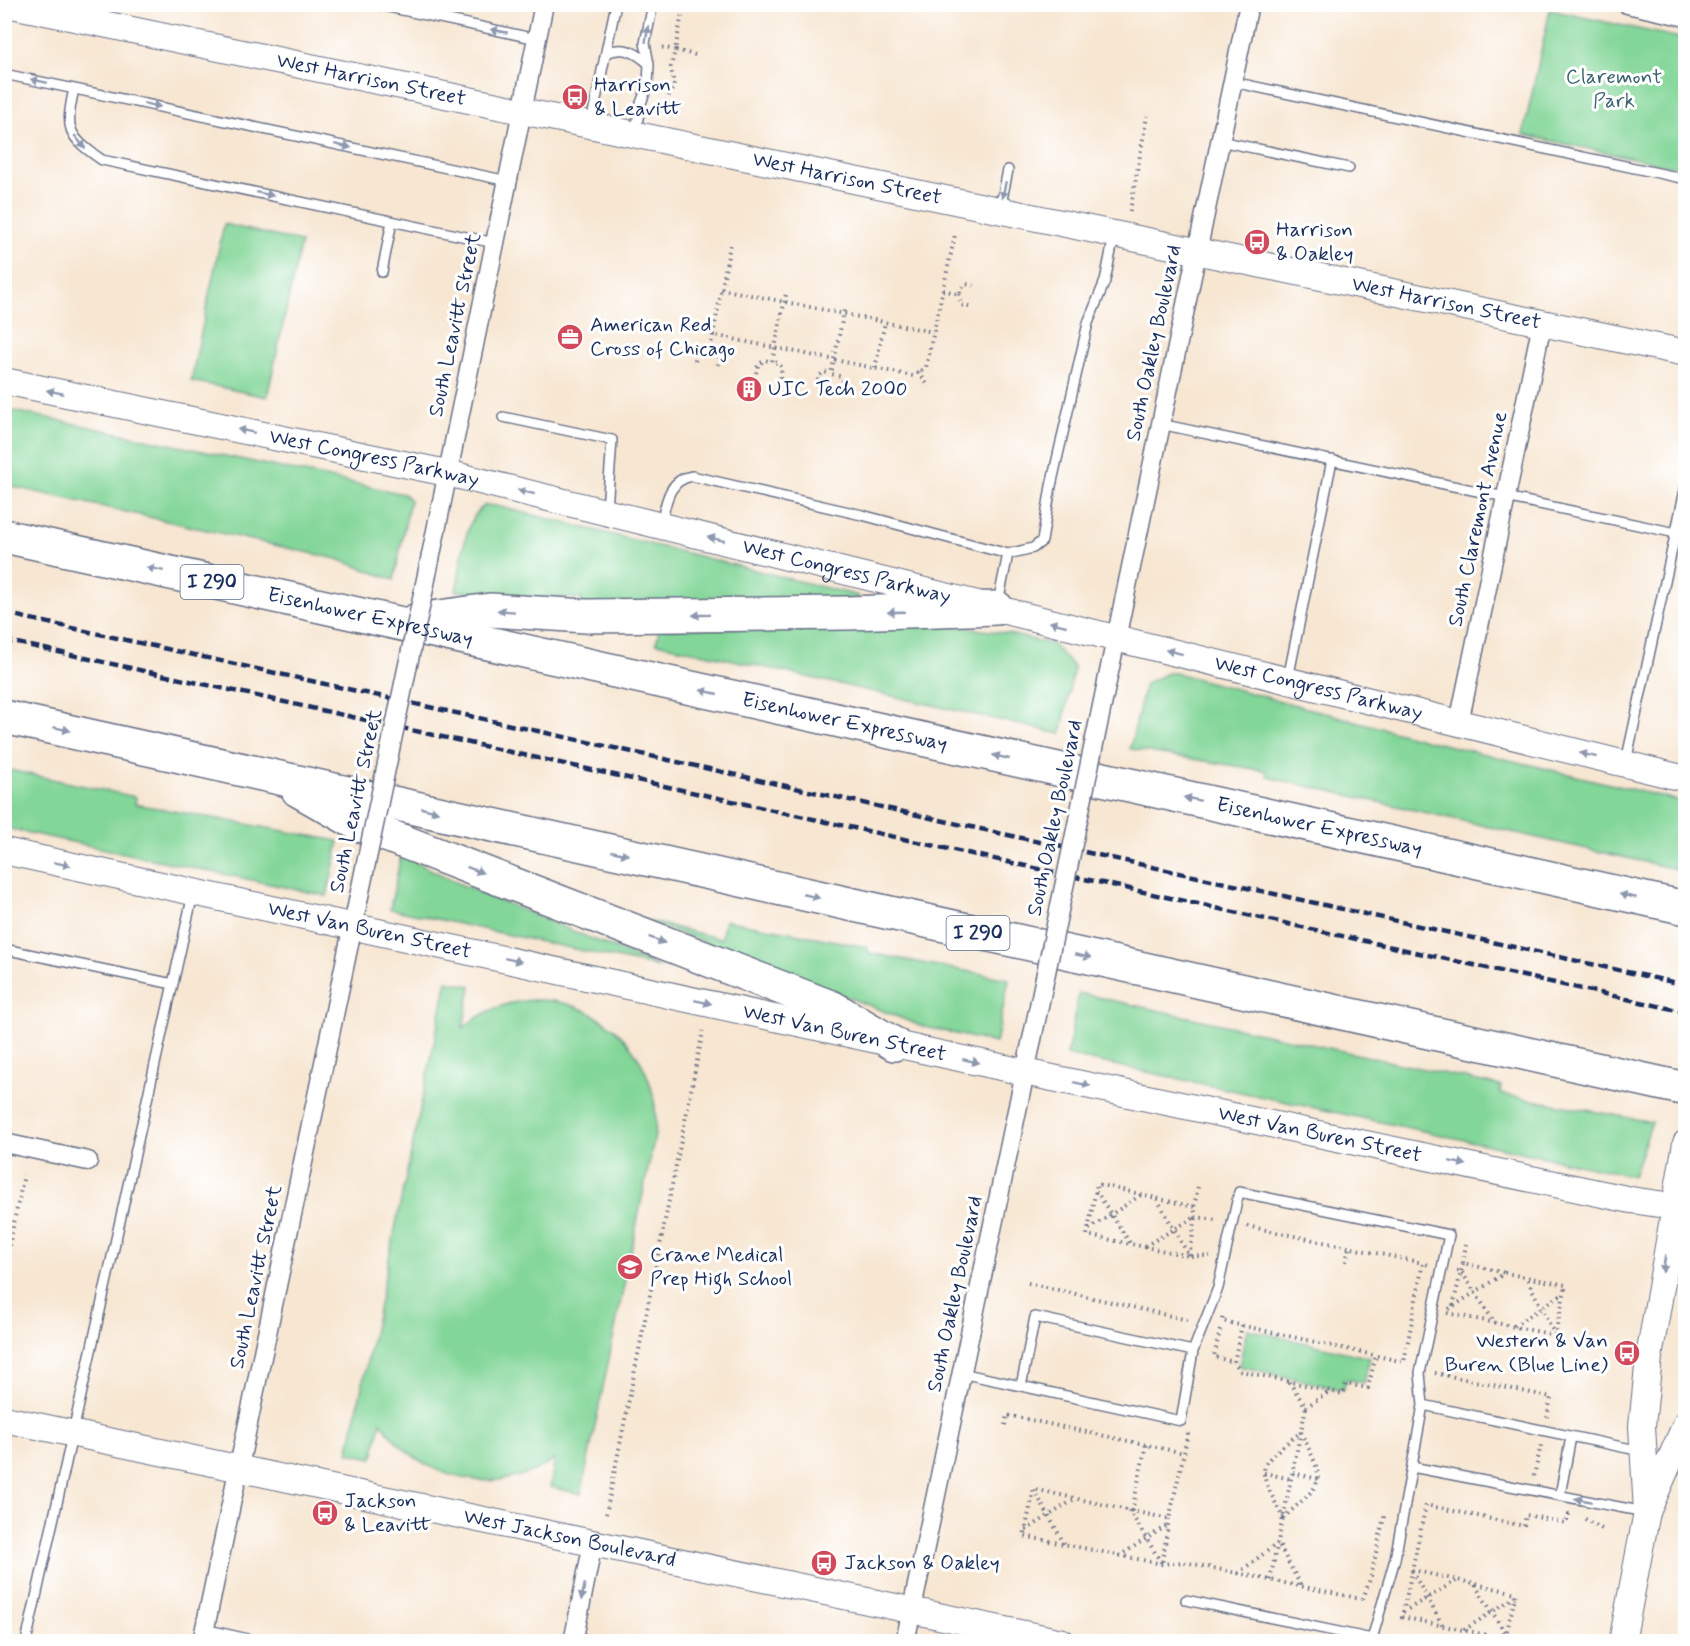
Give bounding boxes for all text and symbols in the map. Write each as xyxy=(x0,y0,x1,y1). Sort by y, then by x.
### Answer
one-way arrow xyxy=(643,24,652,43)
one-way arrow xyxy=(489,26,508,35)
street label: West Harrison Street xyxy=(274,46,469,113)
park label: Claremont Park xyxy=(1566,63,1662,115)
place label: Harrison & Leavitt xyxy=(594,71,682,123)
one-way arrow xyxy=(30,76,49,85)
bus stop icon: Harrison & Leavitt xyxy=(560,82,590,112)
one-way arrow xyxy=(143,101,161,111)
one-way arrow xyxy=(74,134,87,150)
one-way arrow xyxy=(333,142,352,151)
street label: West Harrison Street xyxy=(750,145,944,212)
one-way arrow xyxy=(999,181,1008,200)
one-way arrow xyxy=(255,190,274,200)
place label: Harrison & Oakley xyxy=(1276,216,1353,268)
bus stop icon: Harrison & Oakley xyxy=(1242,227,1272,257)
street label: South Leavitt Street xyxy=(422,230,488,419)
street label: South Oakley Boulevard xyxy=(1120,242,1188,444)
street label: West Harrison Street xyxy=(1349,270,1544,337)
place label: American Red Cross of Chicago xyxy=(590,311,735,363)
office icon: American Red Cross of Chicago xyxy=(555,322,585,352)
building icon: UIC Tech 2000 xyxy=(734,374,764,404)
place label: UIC Tech 2000 xyxy=(768,375,908,403)
one-way arrow xyxy=(45,387,64,396)
street label: South Claremont Avenue xyxy=(1442,409,1514,629)
street label: West Congress Parkway xyxy=(267,422,482,494)
one-way arrow xyxy=(236,426,255,435)
one-way arrow xyxy=(517,487,535,497)
street label: West Congress Parkway xyxy=(739,532,954,611)
one-way arrow xyxy=(706,534,725,544)
one-way arrow xyxy=(146,564,165,573)
road number: I 290 xyxy=(180,565,244,599)
street label: Eisenhower Expressway xyxy=(265,581,476,653)
one-way arrow xyxy=(497,606,516,616)
one-way arrow xyxy=(887,607,906,616)
one-way arrow xyxy=(692,610,711,620)
one-way arrow xyxy=(1049,618,1067,628)
one-way arrow xyxy=(1165,647,1184,657)
street label: West Congress Parkway xyxy=(1211,649,1425,727)
street label: Eisenhower Expressway xyxy=(739,686,950,758)
one-way arrow xyxy=(699,687,718,696)
street label: South Leavitt Street xyxy=(323,706,389,895)
street label: South Oakley Boulevard xyxy=(1021,717,1089,919)
one-way arrow xyxy=(52,725,71,734)
one-way arrow xyxy=(1579,750,1597,760)
one-way arrow xyxy=(992,752,1011,762)
street label: Eisenhower Expressway xyxy=(1214,791,1425,863)
one-way arrow xyxy=(1183,794,1201,804)
one-way arrow xyxy=(421,805,439,815)
one-way arrow xyxy=(611,848,630,858)
one-way arrow xyxy=(52,859,71,869)
one-way arrow xyxy=(466,866,484,875)
one-way arrow xyxy=(1619,890,1638,900)
one-way arrow xyxy=(801,891,820,901)
street label: West Van Buren Street xyxy=(265,895,474,966)
road number: I 290 xyxy=(946,916,1010,950)
one-way arrow xyxy=(648,936,666,945)
one-way arrow xyxy=(1074,952,1092,962)
one-way arrow xyxy=(503,956,522,966)
street label: West Van Buren Street xyxy=(740,997,949,1069)
one-way arrow xyxy=(694,998,713,1007)
one-way arrow xyxy=(962,1057,981,1066)
one-way arrow xyxy=(1072,1080,1091,1089)
street label: West Van Buren Street xyxy=(1215,1099,1424,1170)
one-way arrow xyxy=(1448,1159,1467,1168)
street label: South Leavitt Street xyxy=(223,1182,289,1371)
street label: South Oakley Boulevard xyxy=(921,1193,989,1395)
place label: Crane Medical Prep High School xyxy=(650,1241,792,1295)
school or university icon: Crane Medical Prep High School xyxy=(615,1252,645,1282)
one-way arrow xyxy=(1659,1255,1668,1274)
place label: Western & Van Buren (Blue Line) xyxy=(1445,1327,1609,1379)
bus stop icon: Western & Van Buren (Blue Line) xyxy=(1612,1338,1642,1368)
place label: Jackson & Leavitt xyxy=(344,1487,432,1539)
one-way arrow xyxy=(1573,1495,1592,1504)
bus stop icon: Jackson & Leavitt xyxy=(310,1498,340,1528)
street label: West Jackson Boulevard xyxy=(461,1502,678,1574)
bus stop icon: Jackson & Oakley xyxy=(809,1548,839,1578)
place label: Jackson & Oakley xyxy=(844,1549,1000,1577)
one-way arrow xyxy=(578,1583,587,1602)

